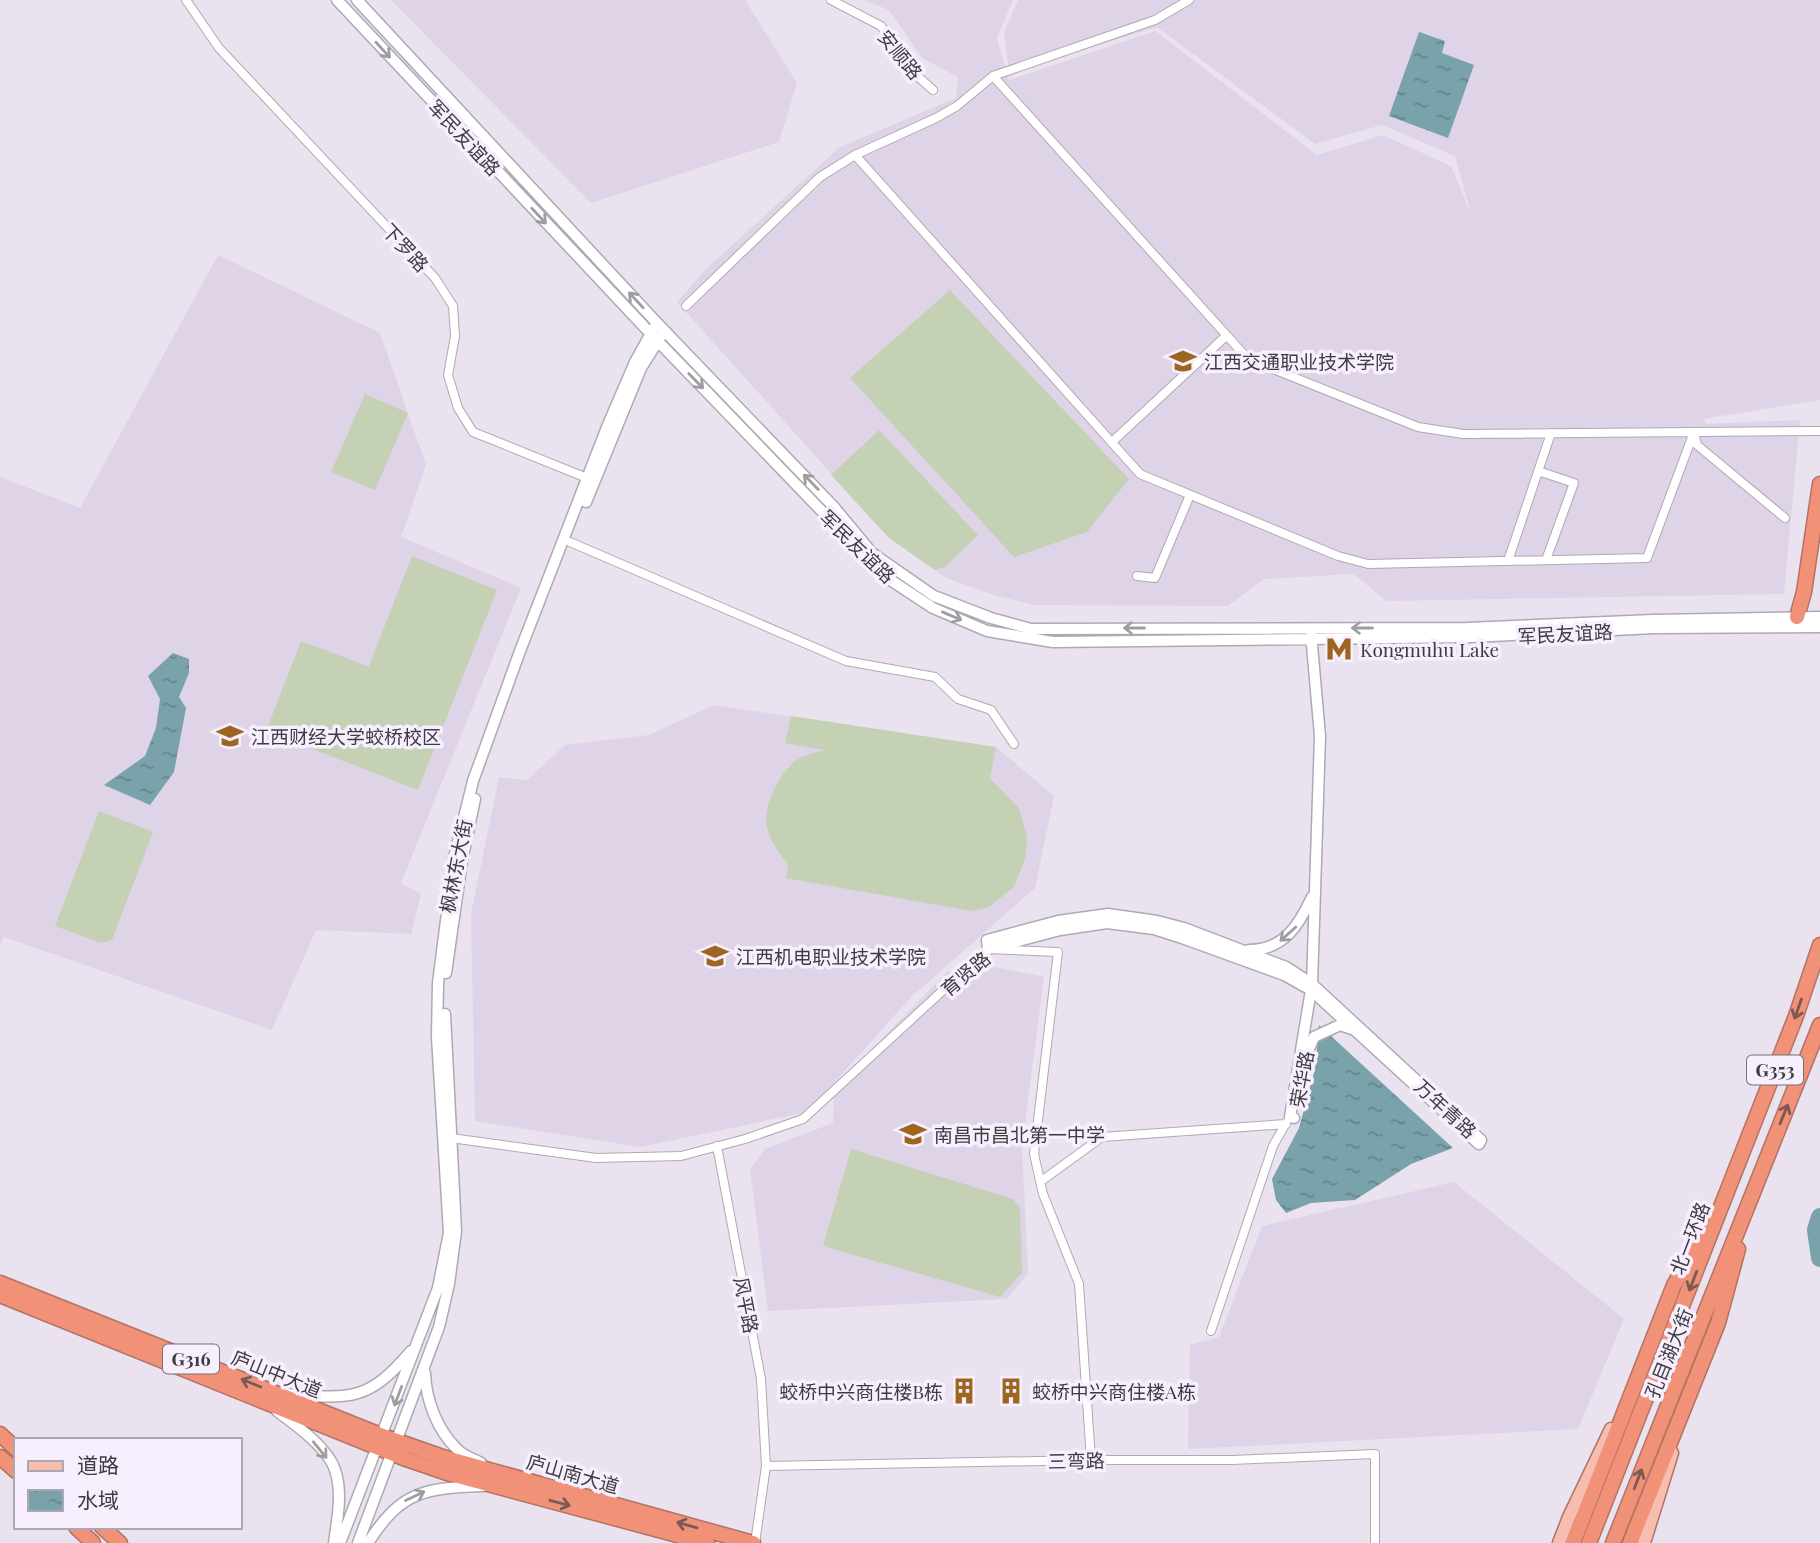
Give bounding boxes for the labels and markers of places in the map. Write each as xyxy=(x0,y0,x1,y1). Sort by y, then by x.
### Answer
school or university icon: 江西交通职业技术学院 xyxy=(1168,346,1198,376)
place label: 江西交通职业技术学院 xyxy=(1204,348,1394,374)
metro station icon: Kongmuhu Lake xyxy=(1324,634,1354,664)
place label: Kongmuhu Lake xyxy=(1360,636,1499,662)
school or university icon: 江西财经大学蛟桥校区 xyxy=(215,721,245,751)
place label: 江西财经大学蛟桥校区 xyxy=(251,723,441,749)
school or university icon: 江西机电职业技术学院 xyxy=(700,941,730,971)
place label: 江西机电职业技术学院 xyxy=(736,943,926,969)
school or university icon: 南昌市昌北第一中学 xyxy=(898,1119,928,1149)
place label: 南昌市昌北第一中学 xyxy=(934,1121,1105,1147)
building icon: 蛟桥中兴商住楼B栋 xyxy=(949,1376,979,1406)
building icon: 蛟桥中兴商住楼A栋 xyxy=(996,1376,1026,1406)
place label: 蛟桥中兴商住楼B栋 xyxy=(779,1378,943,1404)
place label: 蛟桥中兴商住楼A栋 xyxy=(1032,1378,1196,1404)

